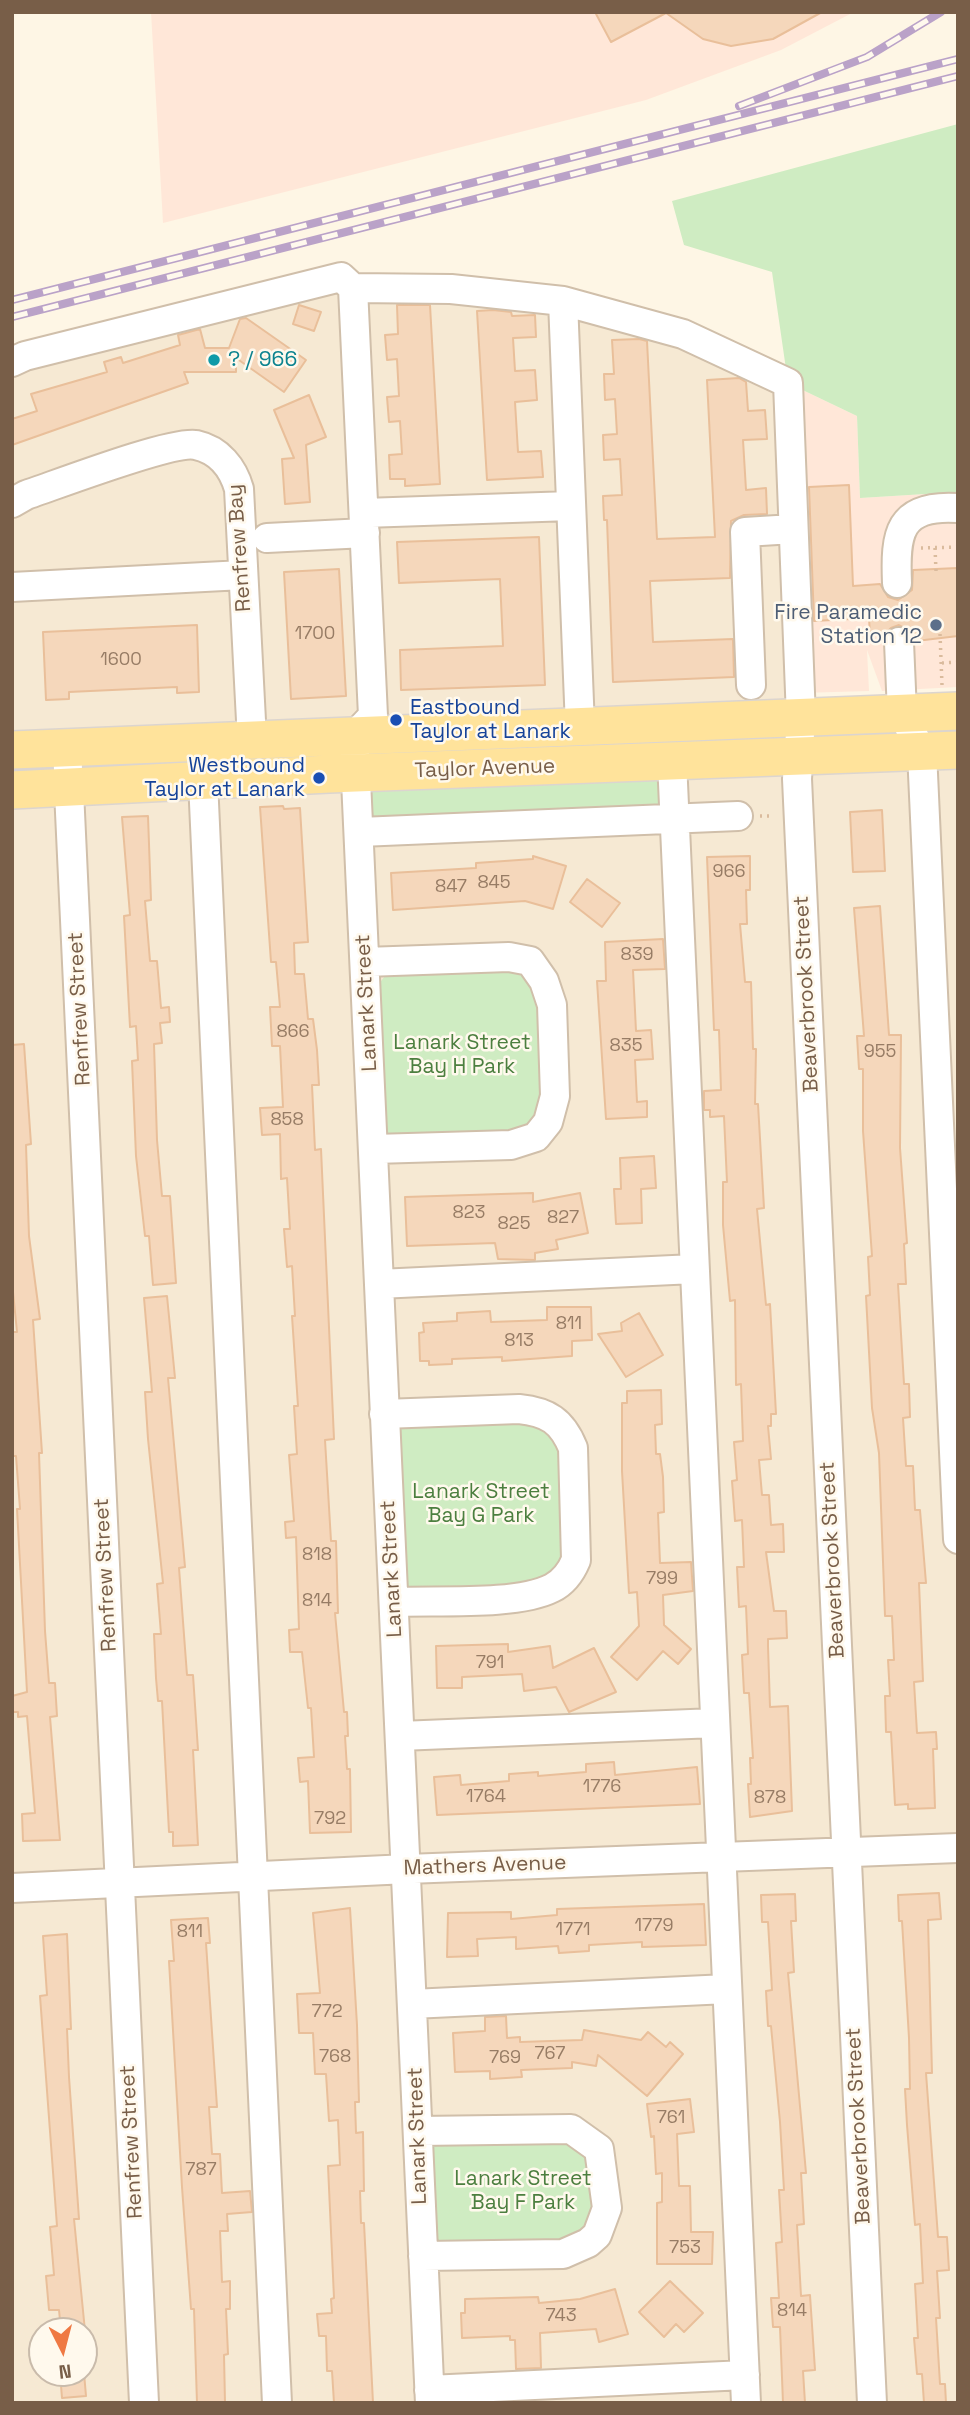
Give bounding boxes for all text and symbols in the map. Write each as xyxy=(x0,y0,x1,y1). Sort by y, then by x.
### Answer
place label: ? / 966 xyxy=(228,347,297,373)
marker: ? / 966 xyxy=(206,352,222,368)
street label: Renfrew Bay xyxy=(223,483,257,613)
place label: Fire Paramedic Station 12 xyxy=(774,600,922,650)
marker: Fire Paramedic Station 12 xyxy=(928,617,944,633)
house number: 1700 xyxy=(295,623,335,645)
house number: 1600 xyxy=(100,649,142,671)
place label: Eastbound Taylor at Lanark xyxy=(410,695,571,745)
marker: Eastbound Taylor at Lanark xyxy=(388,712,404,728)
place label: Westbound Taylor at Lanark xyxy=(144,753,305,803)
street label: Taylor Avenue xyxy=(414,754,556,784)
marker: Westbound Taylor at Lanark xyxy=(311,770,327,786)
house number: 966 xyxy=(712,861,746,883)
house number: 845 xyxy=(477,872,511,894)
house number: 847 xyxy=(435,876,467,898)
street label: Beaverbrook Street xyxy=(789,895,825,1093)
street label: Renfrew Street xyxy=(63,932,97,1086)
street label: Lanark Street xyxy=(351,934,383,1072)
house number: 839 xyxy=(620,944,654,966)
house number: 866 xyxy=(276,1021,310,1043)
park label: Lanark Street Bay H Park xyxy=(393,1030,531,1080)
house number: 835 xyxy=(610,1035,642,1057)
house number: 955 xyxy=(864,1041,896,1063)
house number: 858 xyxy=(270,1109,304,1131)
house number: 823 xyxy=(453,1202,485,1224)
house number: 827 xyxy=(547,1207,579,1229)
house number: 825 xyxy=(498,1213,530,1235)
house number: 811 xyxy=(556,1313,582,1335)
house number: 813 xyxy=(504,1330,534,1352)
street label: Beaverbrook Street xyxy=(815,1461,851,1659)
park label: Lanark Street Bay G Park xyxy=(412,1479,550,1529)
street label: Renfrew Street xyxy=(89,1498,123,1652)
street label: Lanark Street xyxy=(376,1500,408,1638)
house number: 818 xyxy=(302,1544,332,1566)
house number: 799 xyxy=(646,1568,678,1590)
house number: 814 xyxy=(302,1590,332,1612)
house number: 791 xyxy=(476,1652,504,1674)
house number: 1776 xyxy=(583,1776,621,1798)
house number: 1764 xyxy=(466,1786,506,1808)
house number: 878 xyxy=(754,1787,786,1809)
house number: 792 xyxy=(314,1808,346,1830)
street label: Mathers Avenue xyxy=(403,1851,567,1881)
house number: 1779 xyxy=(635,1915,673,1937)
house number: 1771 xyxy=(555,1919,591,1941)
house number: 811 xyxy=(177,1921,203,1943)
house number: 772 xyxy=(312,2001,342,2023)
street label: Beaverbrook Street xyxy=(841,2027,877,2225)
house number: 767 xyxy=(535,2043,565,2065)
house number: 768 xyxy=(319,2046,351,2068)
house number: 769 xyxy=(489,2047,521,2069)
street label: Renfrew Street xyxy=(115,2065,149,2219)
street label: Lanark Street xyxy=(403,2067,433,2205)
house number: 761 xyxy=(657,2107,685,2129)
house number: 787 xyxy=(185,2159,217,2181)
park label: Lanark Street Bay F Park xyxy=(454,2166,592,2216)
house number: 753 xyxy=(669,2237,701,2259)
house number: 814 xyxy=(777,2300,807,2322)
house number: 743 xyxy=(545,2305,577,2327)
north arrow xyxy=(28,2317,98,2387)
text: N xyxy=(57,2358,73,2384)

